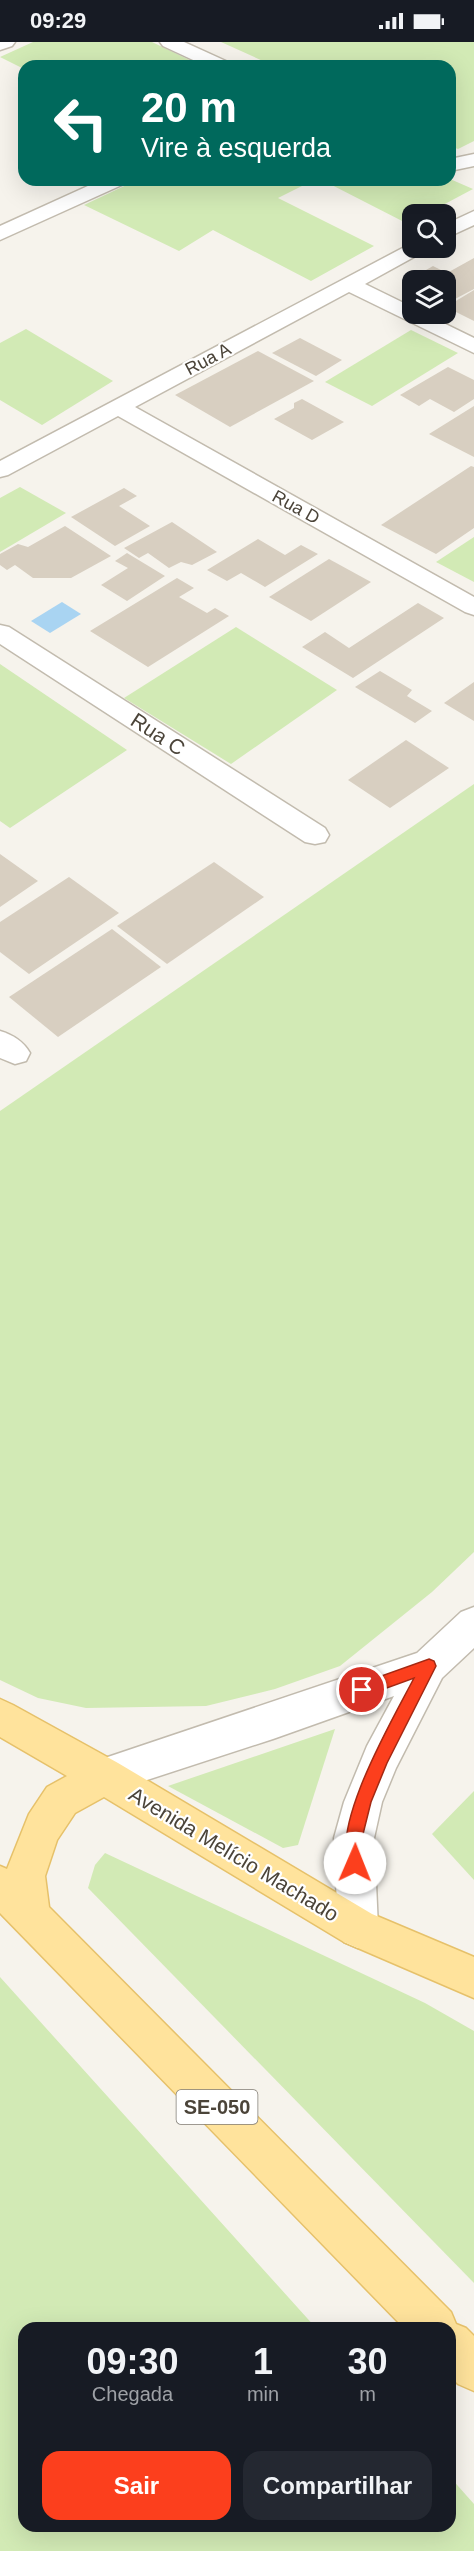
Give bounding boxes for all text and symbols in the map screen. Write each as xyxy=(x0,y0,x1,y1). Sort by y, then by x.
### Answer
text: 09:29 xyxy=(30,8,86,33)
icon: left xyxy=(42,84,120,162)
text: 20 m xyxy=(141,84,237,131)
text: Vire à esquerda xyxy=(141,133,331,163)
map controls xyxy=(402,204,456,324)
button: search xyxy=(402,204,456,258)
button: layers xyxy=(402,270,456,324)
street label: Rua A xyxy=(182,339,234,379)
street label: Rua D xyxy=(269,486,323,528)
street label: Rua C xyxy=(127,708,189,760)
pin xyxy=(336,1664,387,1715)
icon: arrive xyxy=(345,1673,378,1706)
street label: Avenida Melício Machado xyxy=(125,1782,343,1926)
position arrow xyxy=(323,1831,387,1895)
road number: SE-050 xyxy=(176,2090,258,2124)
text: 09:30 xyxy=(86,2341,178,2382)
text: 1 xyxy=(253,2341,273,2382)
text: 30 xyxy=(348,2341,388,2382)
text: Chegada xyxy=(92,2383,173,2405)
text: min xyxy=(247,2383,279,2405)
text: m xyxy=(359,2383,376,2405)
button: Sair xyxy=(42,2451,231,2520)
button: Compartilhar xyxy=(243,2451,432,2520)

